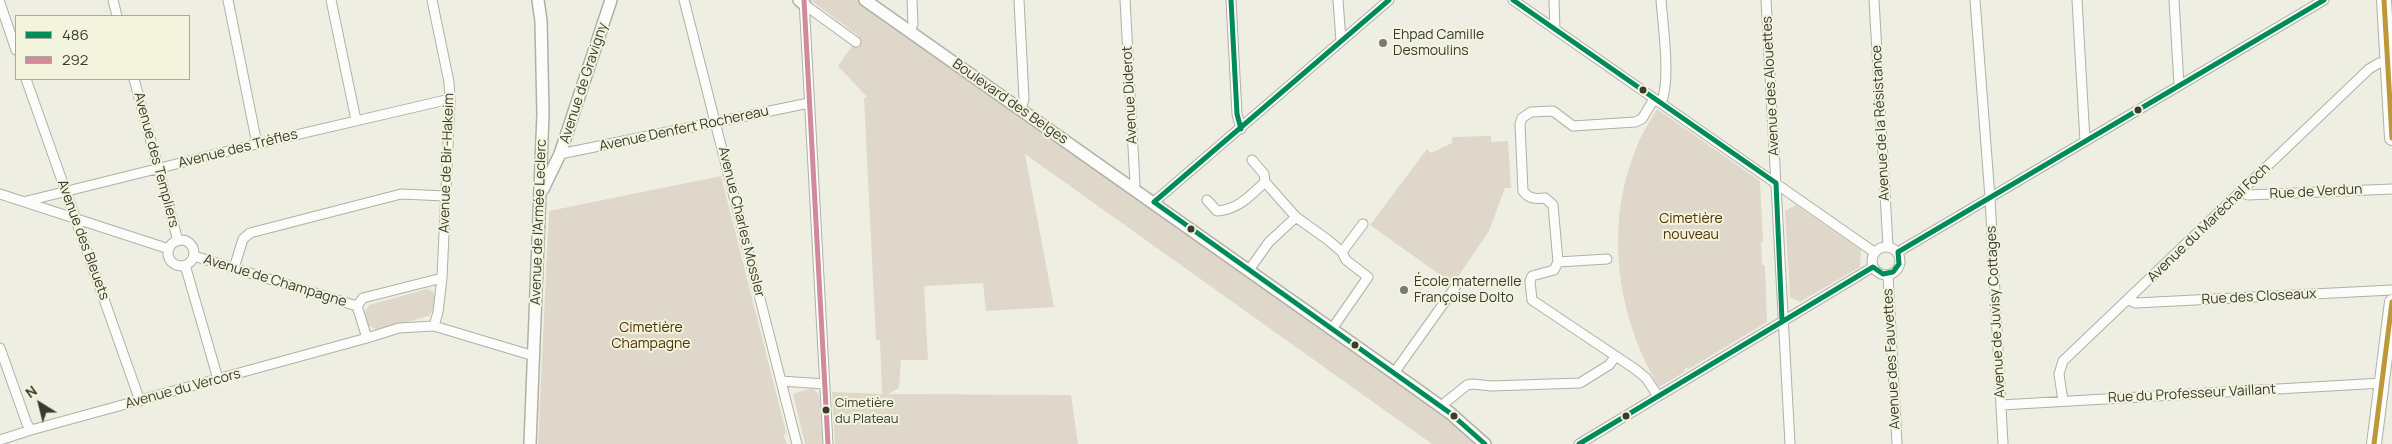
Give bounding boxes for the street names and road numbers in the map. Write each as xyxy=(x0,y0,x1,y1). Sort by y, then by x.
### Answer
street label: Avenue des Alouettes xyxy=(1759,16,1783,156)
street label: Avenue de Gravigny xyxy=(557,20,611,146)
street label: Avenue Diderot xyxy=(1119,45,1141,145)
street label: Avenue de la Résistance xyxy=(1869,45,1893,201)
street label: Boulevard des Belges xyxy=(949,56,1071,148)
street label: Avenue des Templiers xyxy=(130,90,182,230)
street label: Avenue de Bir-Hakeim xyxy=(436,93,458,233)
street label: Avenue Denfert Rochereau xyxy=(598,103,770,155)
street label: Avenue des Trèfles xyxy=(177,126,299,172)
street label: Avenue de l'Armée Leclerc xyxy=(528,139,550,305)
street label: Avenue Charles Mossler xyxy=(714,145,768,299)
street label: Avenue du Maréchal Foch xyxy=(2144,160,2274,286)
street label: Avenue des Bleuets xyxy=(53,178,113,302)
street label: Rue de Verdun xyxy=(2269,181,2363,203)
street label: Avenue de Juvisy Cottages xyxy=(1983,225,2009,399)
street label: Avenue de Champagne xyxy=(201,251,349,311)
street label: Rue des Closeaux xyxy=(2201,286,2317,308)
street label: Avenue des Fauvettes xyxy=(1880,288,1904,430)
street label: Avenue du Vercors xyxy=(123,366,243,412)
street label: Rue du Professeur Vaillant xyxy=(2108,381,2276,407)

